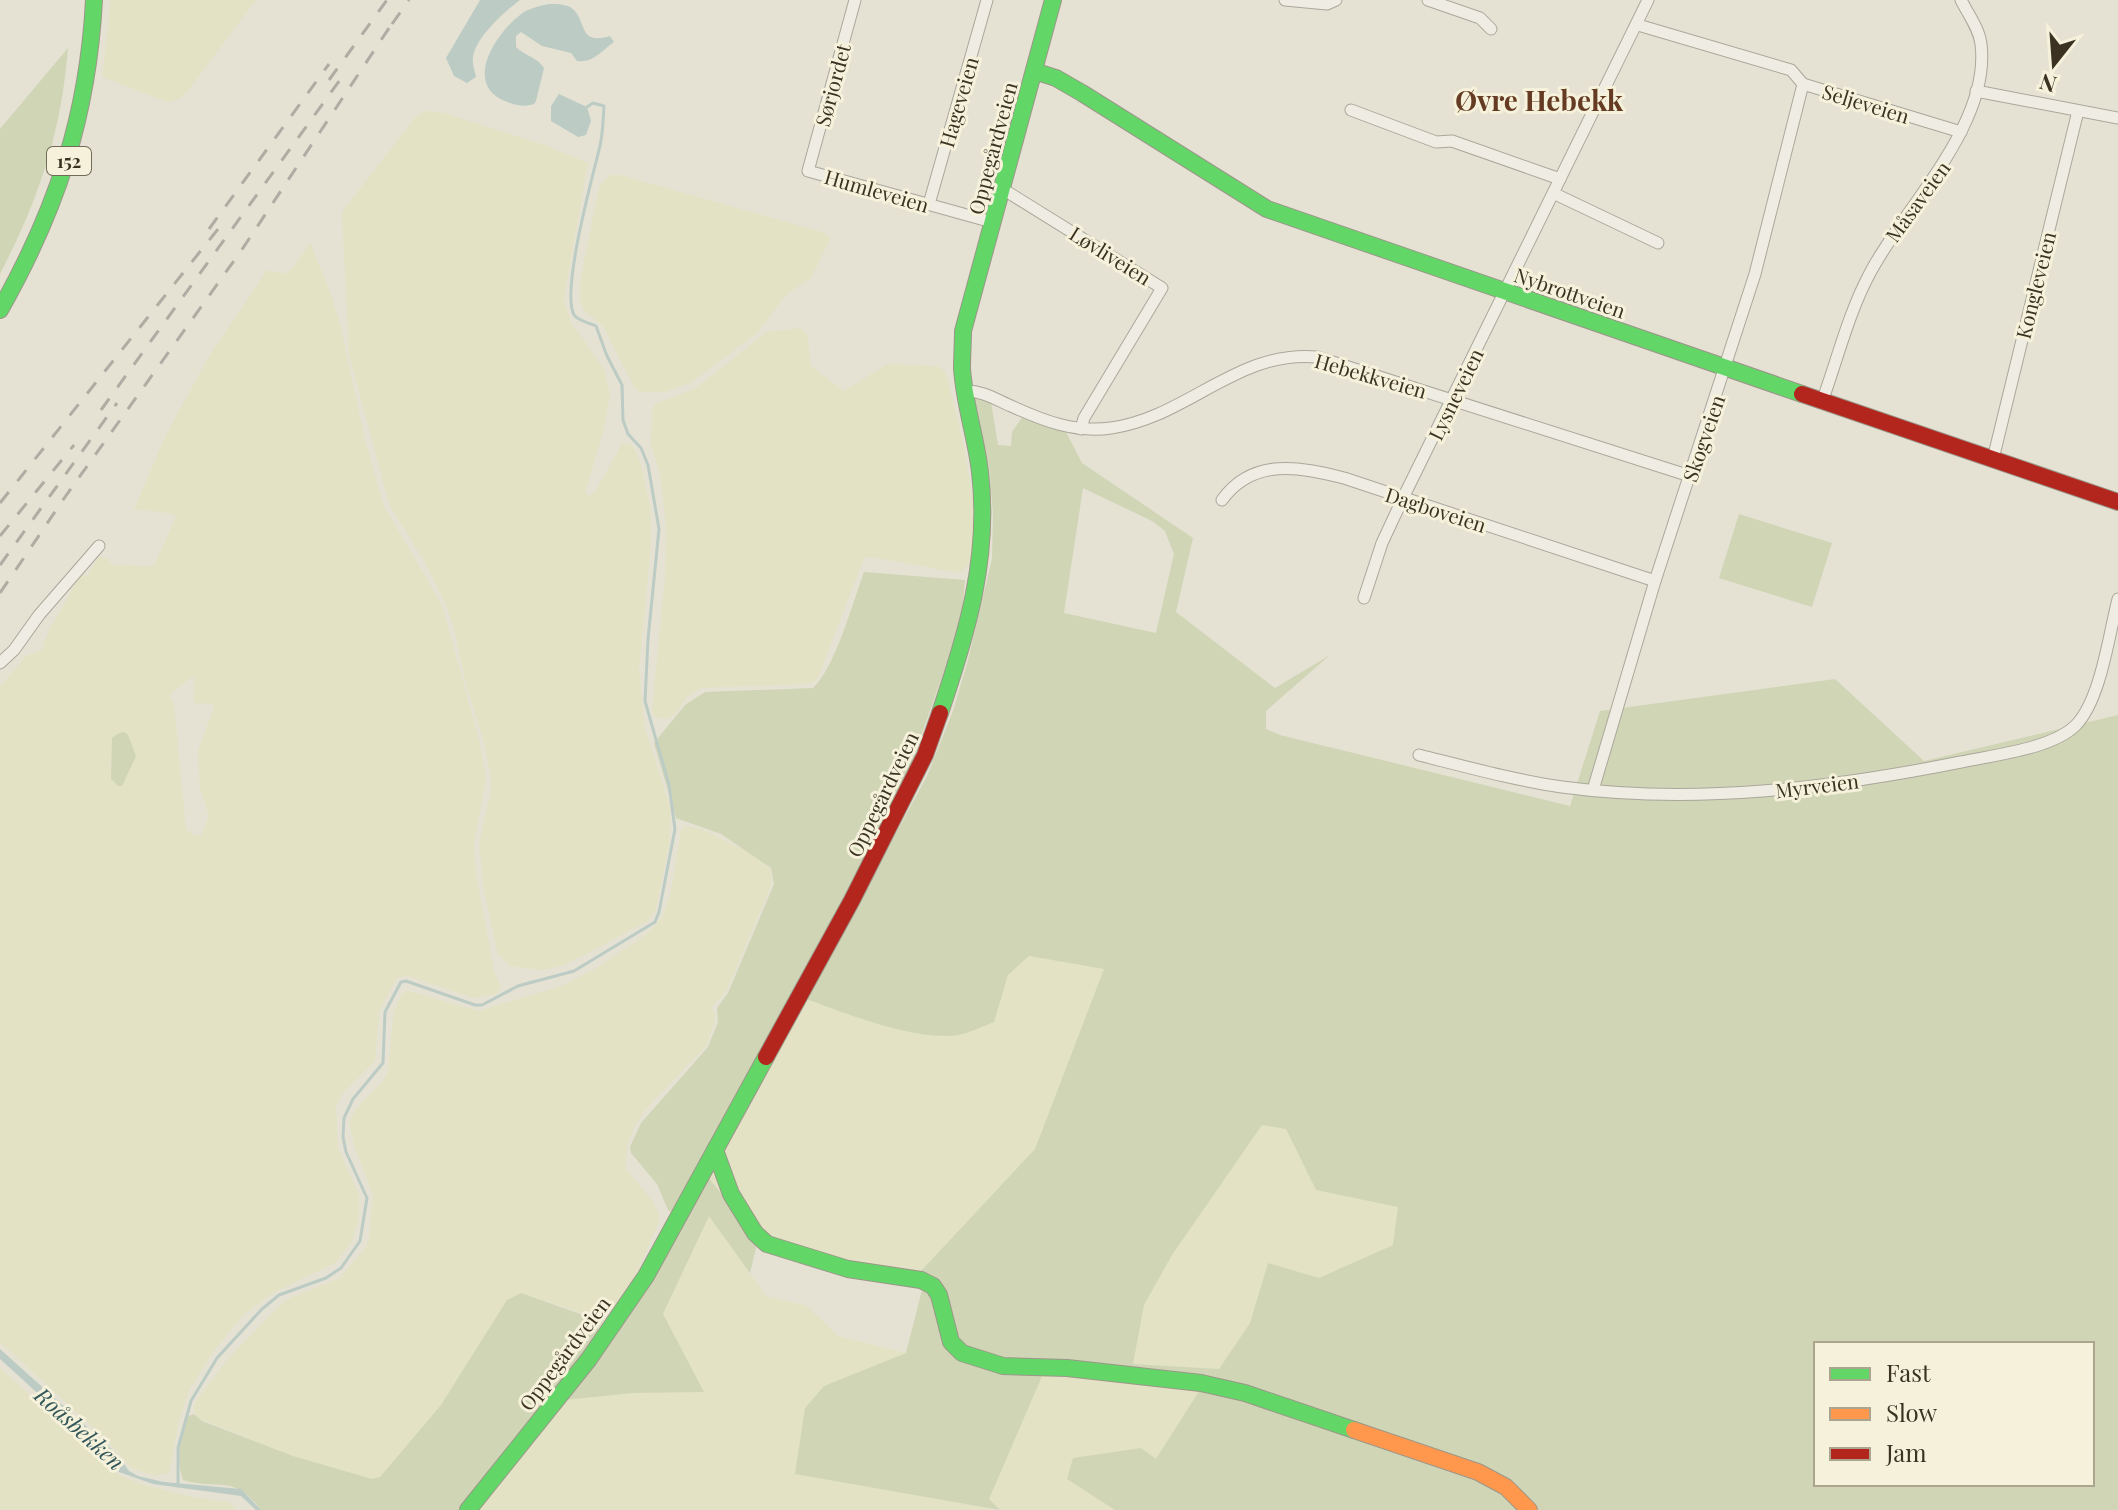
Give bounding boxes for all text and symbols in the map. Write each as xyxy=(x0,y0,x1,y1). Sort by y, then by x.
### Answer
north arrow xyxy=(2014,24,2094,104)
street label: Sørjordet xyxy=(808,40,856,129)
street label: Hageveien xyxy=(932,54,984,150)
text: N xyxy=(2036,67,2060,101)
street label: Seljeveien xyxy=(1819,77,1913,129)
street label: Oppegårdveien xyxy=(961,79,1023,217)
district label: Øvre Hebekk xyxy=(1455,81,1624,118)
road number: 152 xyxy=(47,147,91,175)
street label: Måsaveien xyxy=(1879,155,1955,247)
street label: Humleveien xyxy=(822,162,932,218)
street label: Løvliveien xyxy=(1065,219,1157,291)
street label: Kongleveien xyxy=(2009,229,2061,341)
street label: Nybrottveien xyxy=(1511,260,1629,324)
street label: Lysneveien xyxy=(1421,344,1489,444)
street label: Hebekkveien xyxy=(1312,346,1430,404)
street label: Skogveien xyxy=(1676,391,1730,485)
street label: Dagboveien xyxy=(1382,480,1490,538)
street label: Oppegårdveien xyxy=(840,727,924,861)
street label: Myrveien xyxy=(1774,766,1860,804)
street label: Oppegårdveien xyxy=(512,1290,616,1416)
legend xyxy=(1814,1342,2094,1486)
text: Fast xyxy=(1886,1356,1931,1388)
water label: Roåsbekken xyxy=(28,1379,131,1476)
text: Slow xyxy=(1886,1396,1938,1428)
text: Jam xyxy=(1885,1436,1927,1468)

